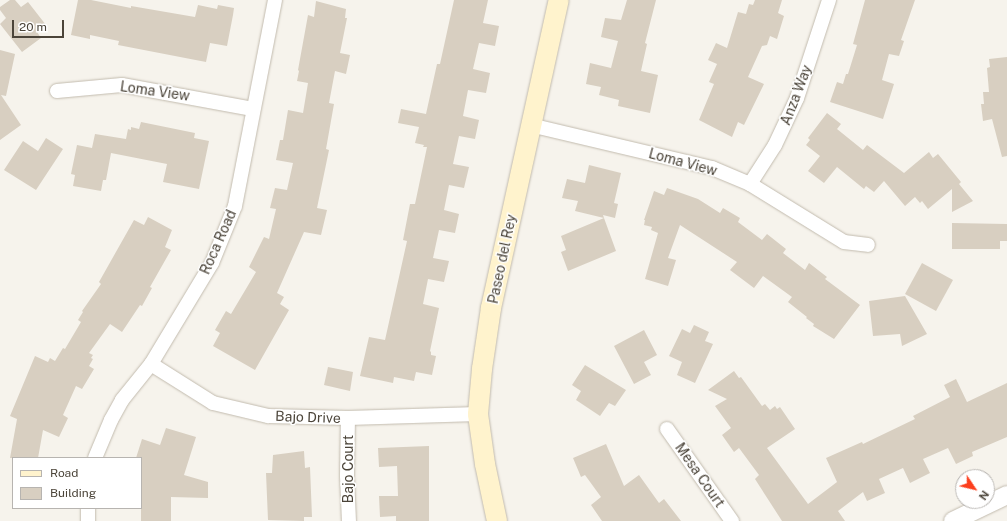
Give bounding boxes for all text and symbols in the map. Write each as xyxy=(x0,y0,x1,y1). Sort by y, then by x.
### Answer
scale bar xyxy=(14,12,66,38)
text: 20 m xyxy=(19,20,47,34)
street label: Anza Way xyxy=(777,62,815,128)
street label: Loma View xyxy=(119,78,191,104)
street label: Loma View xyxy=(647,145,719,179)
street label: Roca Road xyxy=(196,207,240,277)
street label: Paseo del Rey xyxy=(484,213,520,305)
street label: Bajo Drive xyxy=(275,407,341,427)
street label: Bajo Court xyxy=(340,435,356,503)
street label: Mesa Court xyxy=(672,440,728,510)
legend xyxy=(12,457,142,509)
text: Road xyxy=(50,466,78,480)
north arrow xyxy=(955,469,995,509)
text: Building xyxy=(50,486,96,500)
text: N xyxy=(977,488,991,502)

